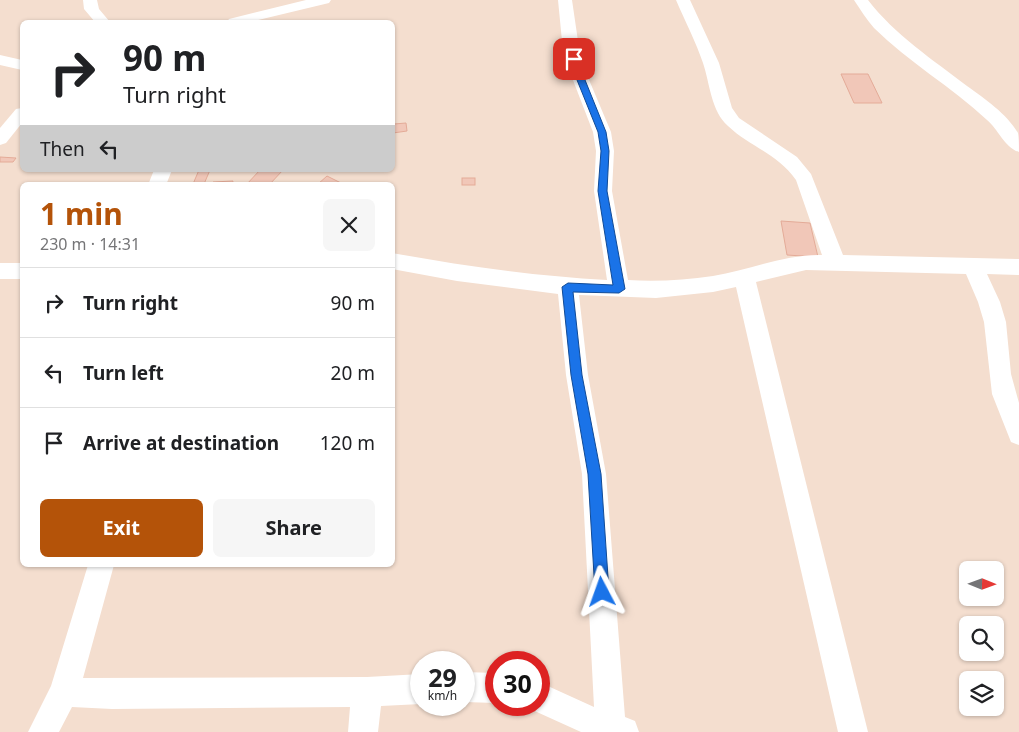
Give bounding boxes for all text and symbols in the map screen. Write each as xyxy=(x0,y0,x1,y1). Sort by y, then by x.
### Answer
text: 90 m xyxy=(123,34,206,81)
pin xyxy=(553,38,595,80)
icon: right xyxy=(40,40,105,105)
icon: arrive xyxy=(560,45,588,73)
text: Turn right xyxy=(123,79,226,109)
icon: left xyxy=(95,135,123,163)
text: Then xyxy=(40,136,85,162)
text: 1 min xyxy=(40,193,123,234)
button: close xyxy=(323,199,375,251)
text: 230 m · 14:31 xyxy=(40,233,140,255)
icon: right xyxy=(40,289,68,317)
text: Turn right xyxy=(83,290,178,316)
text: 90 m xyxy=(331,290,375,316)
icon: left xyxy=(40,359,68,387)
text: Turn left xyxy=(83,360,164,386)
text: 20 m xyxy=(331,360,375,386)
icon: arrive xyxy=(40,429,68,457)
text: Arrive at destination xyxy=(83,430,279,456)
text: 120 m xyxy=(320,430,375,456)
button: Exit xyxy=(40,499,203,557)
button: Share xyxy=(213,499,375,557)
north arrow xyxy=(959,561,1004,606)
map controls xyxy=(959,561,1004,716)
position arrow xyxy=(575,565,627,617)
button: search xyxy=(959,616,1004,661)
speed limit sign: 30 xyxy=(485,651,550,716)
text: 29 xyxy=(428,660,457,694)
button: layers xyxy=(959,671,1004,716)
text: km/h xyxy=(428,687,457,704)

